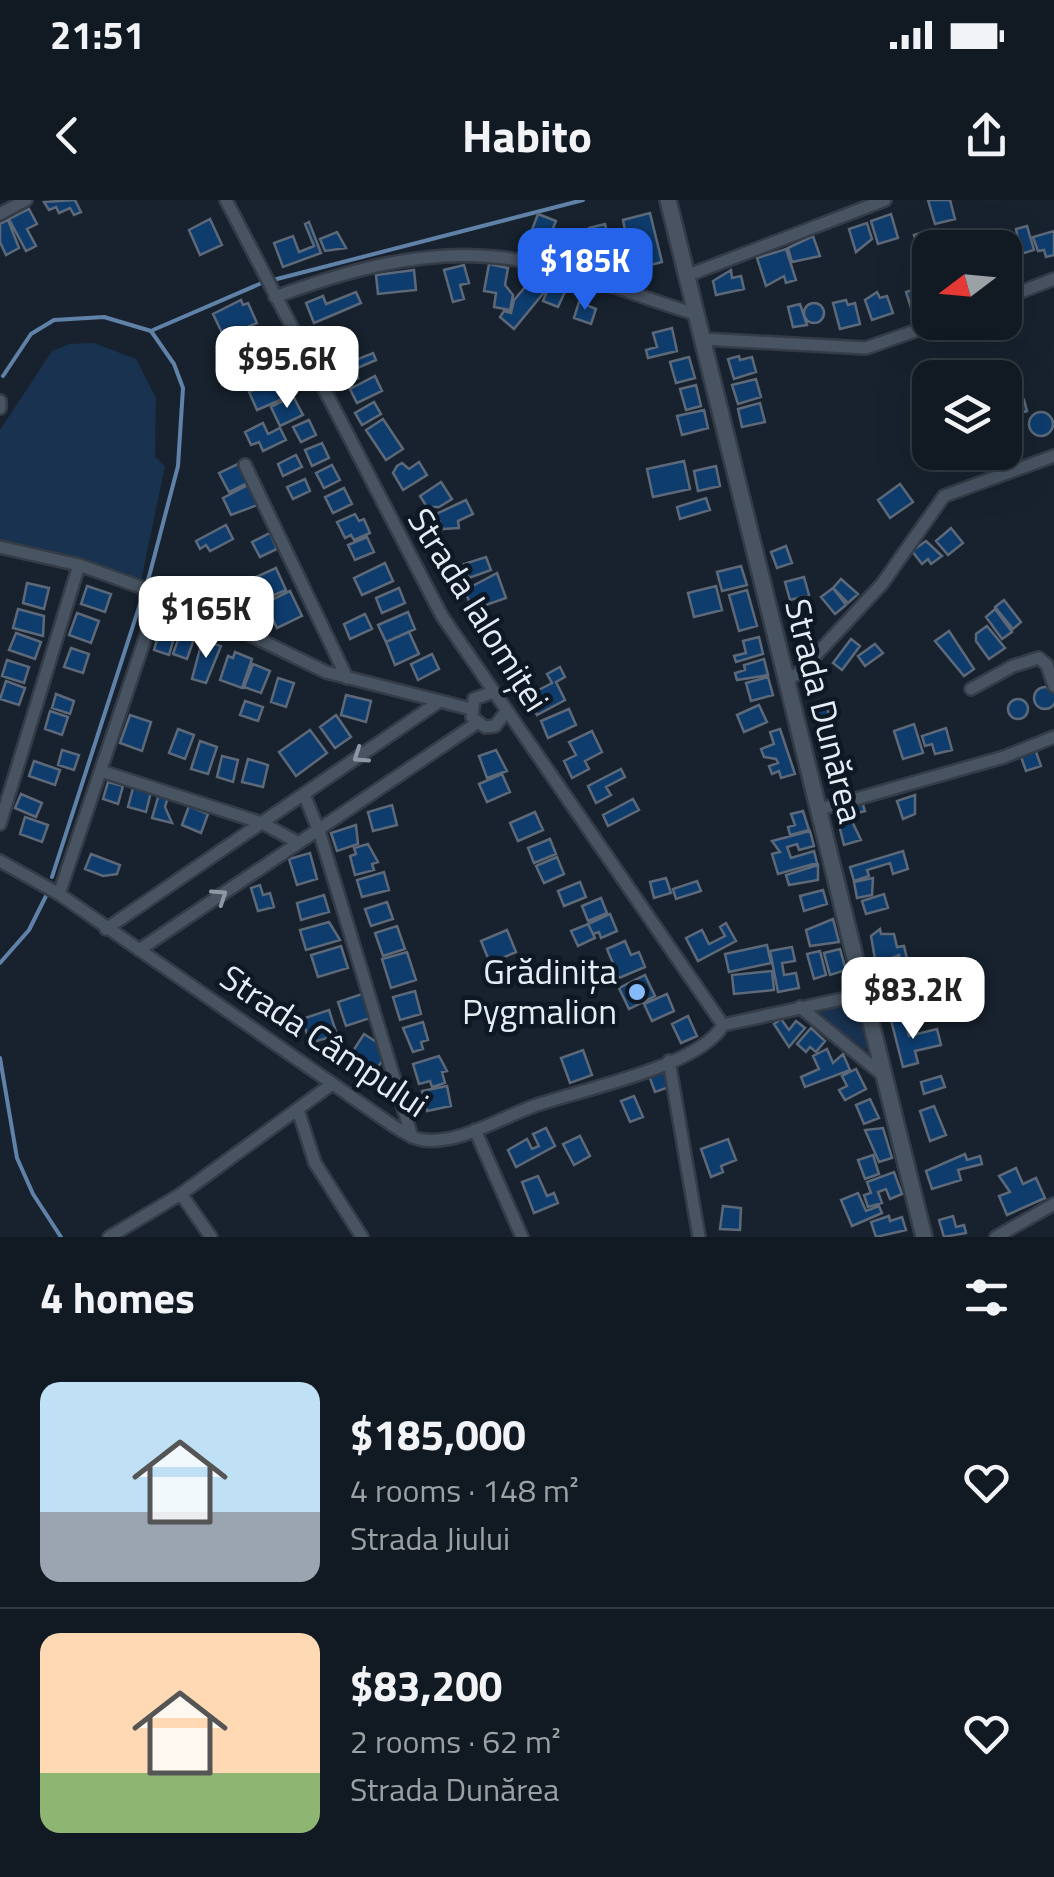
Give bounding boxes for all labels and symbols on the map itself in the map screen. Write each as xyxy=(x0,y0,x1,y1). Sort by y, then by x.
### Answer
pin: $185K xyxy=(515,228,655,313)
north arrow xyxy=(912,230,1022,340)
pin: $95.6K xyxy=(206,326,368,411)
street label: Strada Ialomiței xyxy=(395,497,563,722)
pin: $165K xyxy=(136,576,276,661)
street label: Strada Dunărea xyxy=(771,593,879,828)
one-way arrow xyxy=(352,744,371,762)
one-way arrow xyxy=(209,890,228,908)
place label: Grădinița Pygmalion xyxy=(462,944,617,1038)
street label: Strada Câmpului xyxy=(209,950,440,1130)
pin: $83.2K xyxy=(832,957,994,1042)
marker: Grădinița Pygmalion xyxy=(626,981,648,1003)

